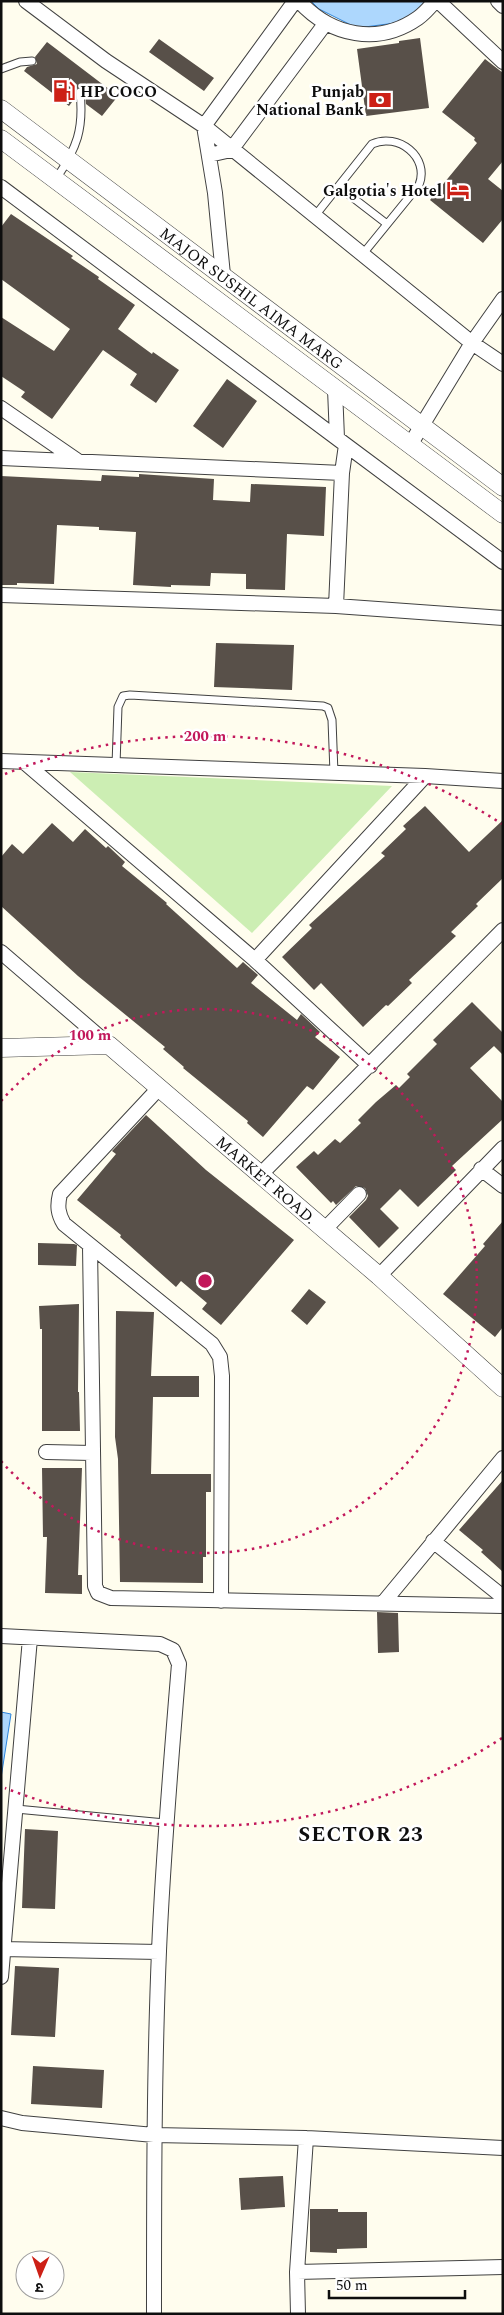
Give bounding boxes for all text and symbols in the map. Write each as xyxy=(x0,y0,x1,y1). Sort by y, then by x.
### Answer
fuel station icon: HP COCO xyxy=(51,78,77,104)
place label: HP COCO xyxy=(80,80,157,104)
place label: Punjab National Bank xyxy=(256,80,364,122)
bank icon: Punjab National Bank xyxy=(367,87,393,113)
hotel icon: Galgotia's Hotel xyxy=(445,177,471,203)
place label: Galgotia's Hotel xyxy=(323,179,442,203)
street label: MAJOR SUSHIL AIMA MARG xyxy=(154,222,348,376)
text: 200 m xyxy=(184,725,227,748)
text: 100 m xyxy=(69,1024,112,1047)
street label: MARKET ROAD. xyxy=(210,1130,321,1230)
centre of rings xyxy=(196,1272,214,1290)
district label: SECTOR 23 xyxy=(298,1819,424,1851)
north arrow xyxy=(15,2250,65,2300)
scale bar xyxy=(329,2268,465,2300)
text: 50 m xyxy=(336,2274,368,2297)
text: उ xyxy=(34,2277,44,2298)

